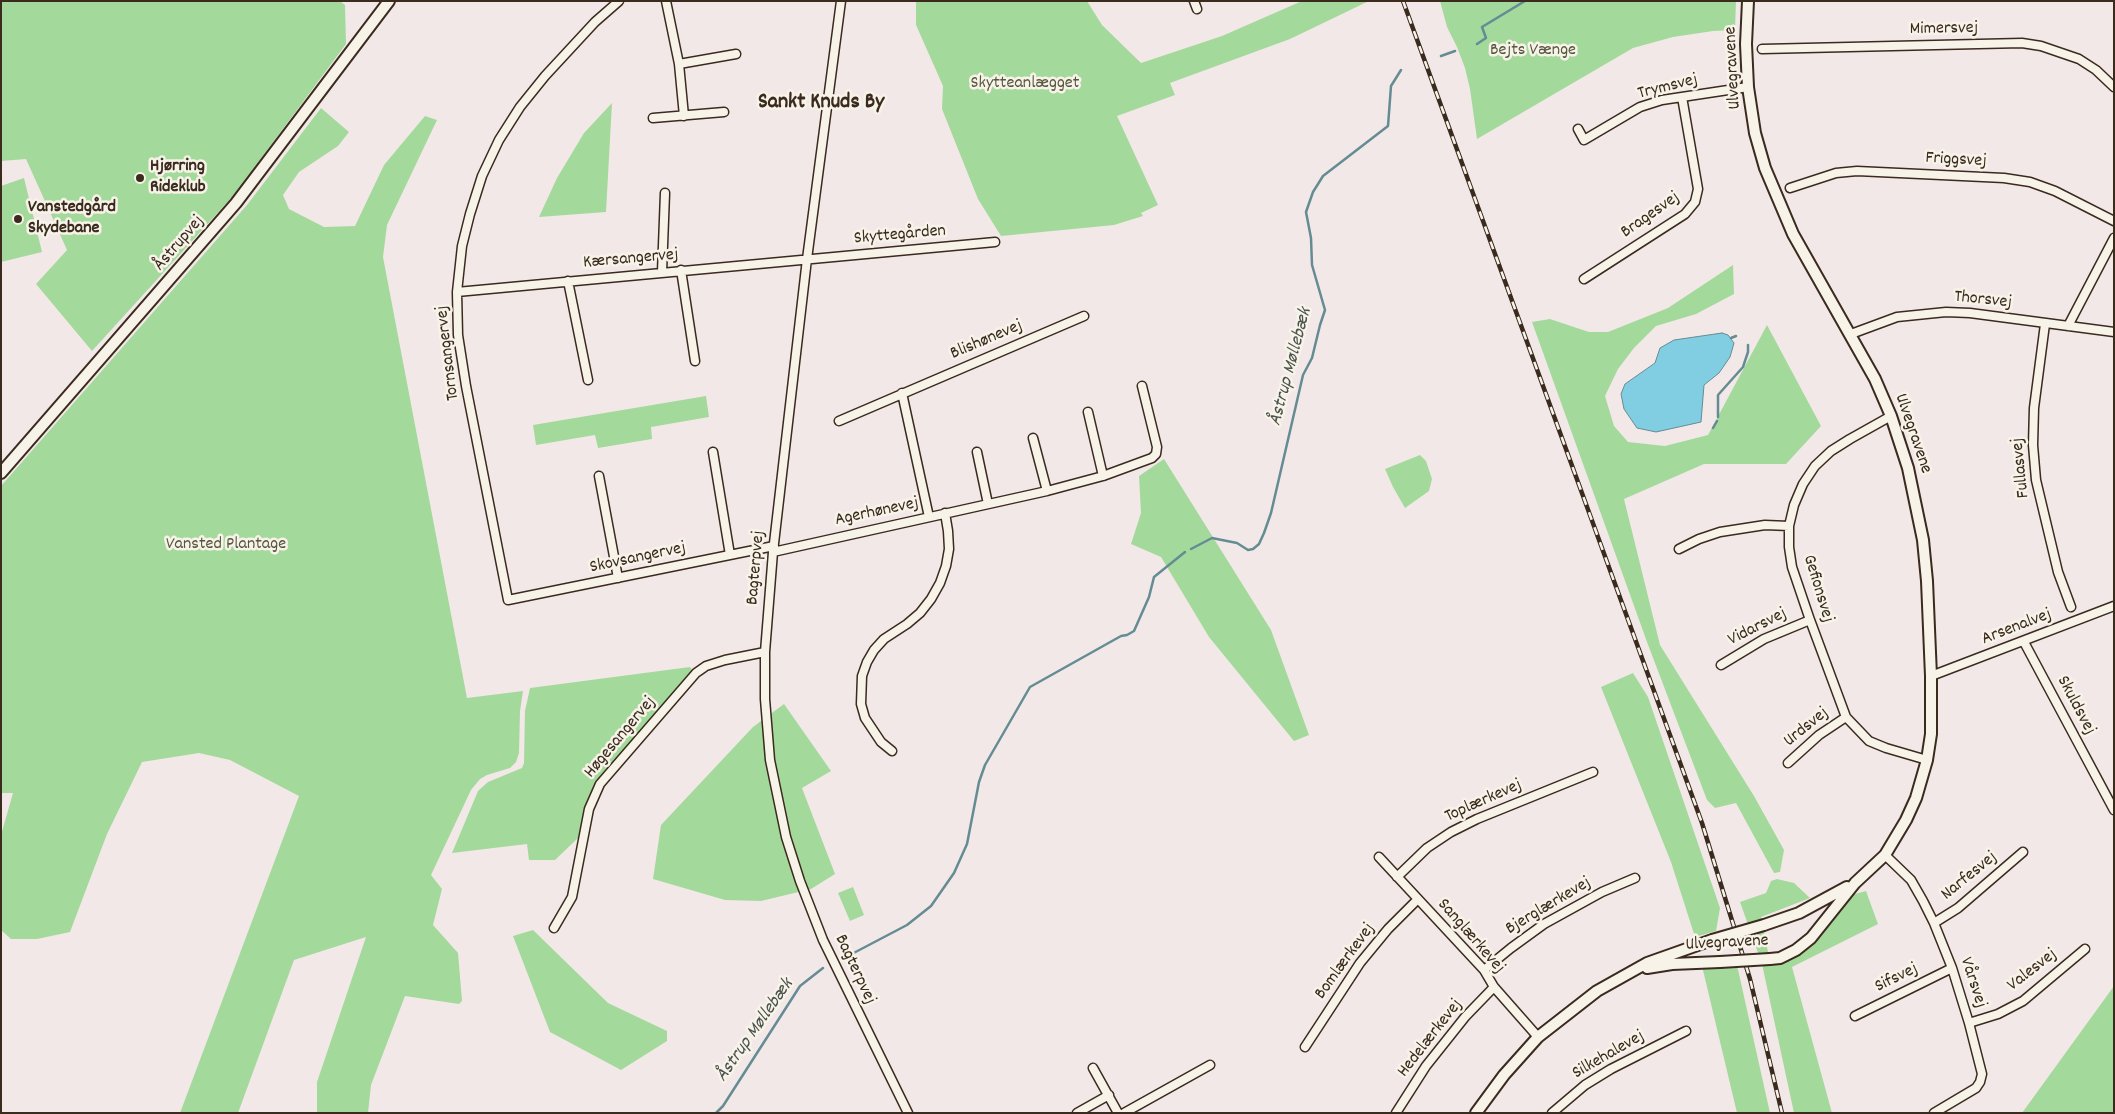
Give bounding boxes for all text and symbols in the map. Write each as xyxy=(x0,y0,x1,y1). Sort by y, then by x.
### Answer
street label: Mimersvej xyxy=(1910,19,1978,41)
street label: Ulvegravene xyxy=(1721,26,1747,110)
park label: Bejts Vænge xyxy=(1490,41,1576,63)
street label: Trymsvej xyxy=(1636,70,1700,106)
park label: Skytteanlægget xyxy=(971,74,1079,96)
district label: Sankt Knuds By xyxy=(758,91,884,117)
street label: Friggsvej xyxy=(1925,149,1987,173)
place label: Hjørring Rideklub xyxy=(150,157,206,200)
marker: Hjørring Rideklub xyxy=(134,172,146,184)
street label: Bragesvej xyxy=(1617,188,1685,244)
place label: Vanstedgård Skydebane xyxy=(28,198,116,240)
street label: Åstrupvej xyxy=(150,212,210,276)
marker: Vanstedgård Skydebane xyxy=(12,213,24,225)
street label: Skyttegården xyxy=(853,221,947,251)
street label: Kærsangervej xyxy=(582,245,680,275)
street label: Thorsvej xyxy=(1953,287,2013,315)
street label: Tornsangervej xyxy=(432,304,466,402)
water label: Åstrup Møllebæk xyxy=(1265,306,1319,428)
street label: Blishønevej xyxy=(948,316,1026,366)
street label: Ulvegravene xyxy=(1888,391,1936,477)
street label: Fullasvej xyxy=(2008,437,2036,499)
street label: Agerhønevej xyxy=(833,494,921,532)
street label: Bagterpvej xyxy=(743,530,771,606)
park label: Vansted Plantage xyxy=(166,535,286,557)
street label: Skovsangervej xyxy=(588,538,688,580)
street label: Gefionsvej xyxy=(1797,553,1837,625)
street label: Vidarsvej xyxy=(1725,604,1791,652)
street label: Arsenalvej xyxy=(1979,605,2055,651)
street label: Skuldsvej xyxy=(2051,673,2099,739)
street label: Høgesangervej xyxy=(581,693,661,783)
street label: Urdsvej xyxy=(1780,703,1834,753)
street label: Toplærkevej xyxy=(1442,775,1526,829)
street label: Narfesvej xyxy=(1938,848,2002,906)
street label: Bjerglærkevej xyxy=(1502,873,1596,941)
street label: Sanglærkevej xyxy=(1431,895,1509,979)
street label: Bomlærkevej xyxy=(1311,920,1381,1004)
street label: Ulvegravene xyxy=(1685,931,1769,957)
street label: Bagterpvej xyxy=(828,932,880,1008)
street label: Valesvej xyxy=(2004,945,2062,997)
street label: Vårsvej xyxy=(1954,955,1990,1011)
street label: Sifsvej xyxy=(1872,959,1922,999)
water label: Åstrup Møllebæk xyxy=(712,975,800,1087)
street label: Hedelærkevej xyxy=(1394,996,1468,1082)
street label: Silkehalevej xyxy=(1569,1027,1649,1085)

